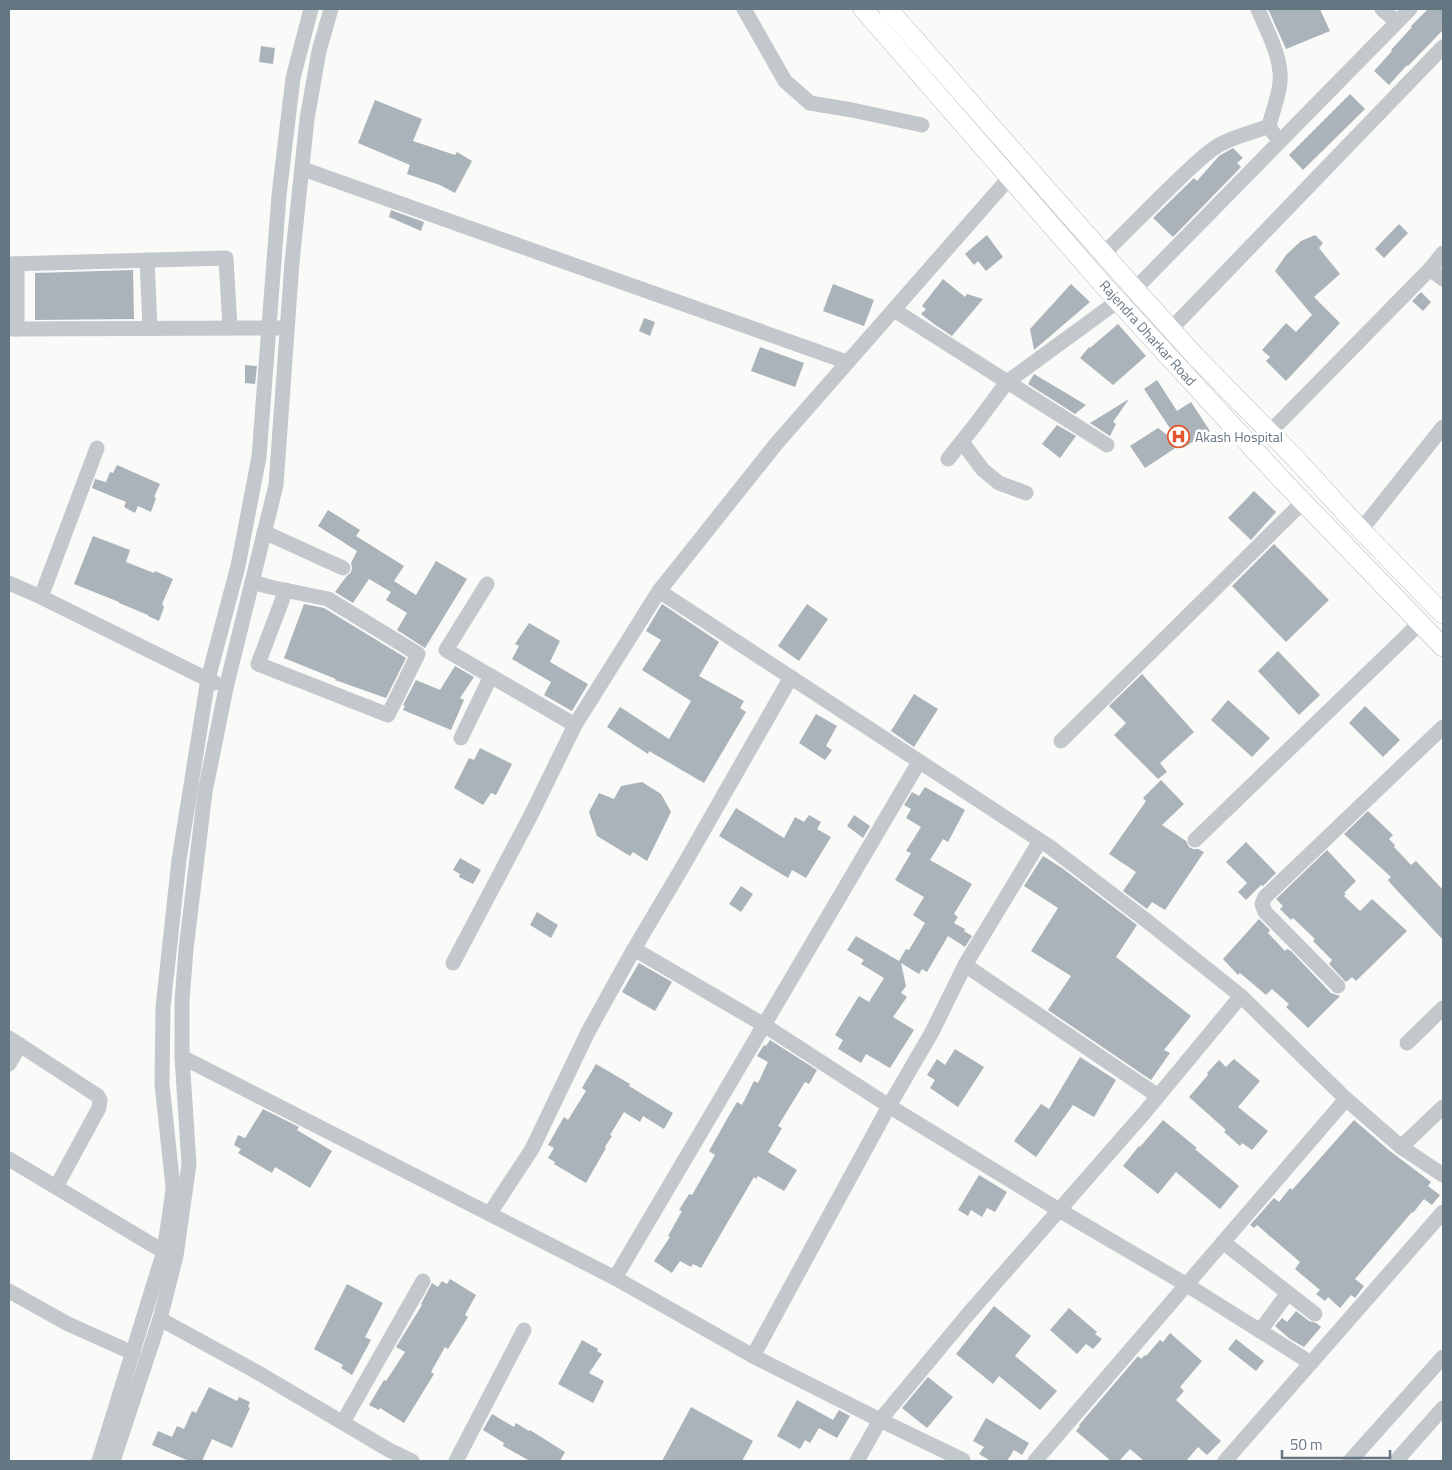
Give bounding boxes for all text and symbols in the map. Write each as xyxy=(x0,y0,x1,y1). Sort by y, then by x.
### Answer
street label: Rajendra Dharkar Road xyxy=(1095,275,1202,390)
hospital icon: Akash Hospital xyxy=(1167,425,1191,449)
place label: Akash Hospital xyxy=(1195,426,1283,447)
scale bar xyxy=(1282,1428,1390,1460)
text: 50 m xyxy=(1290,1433,1323,1456)

